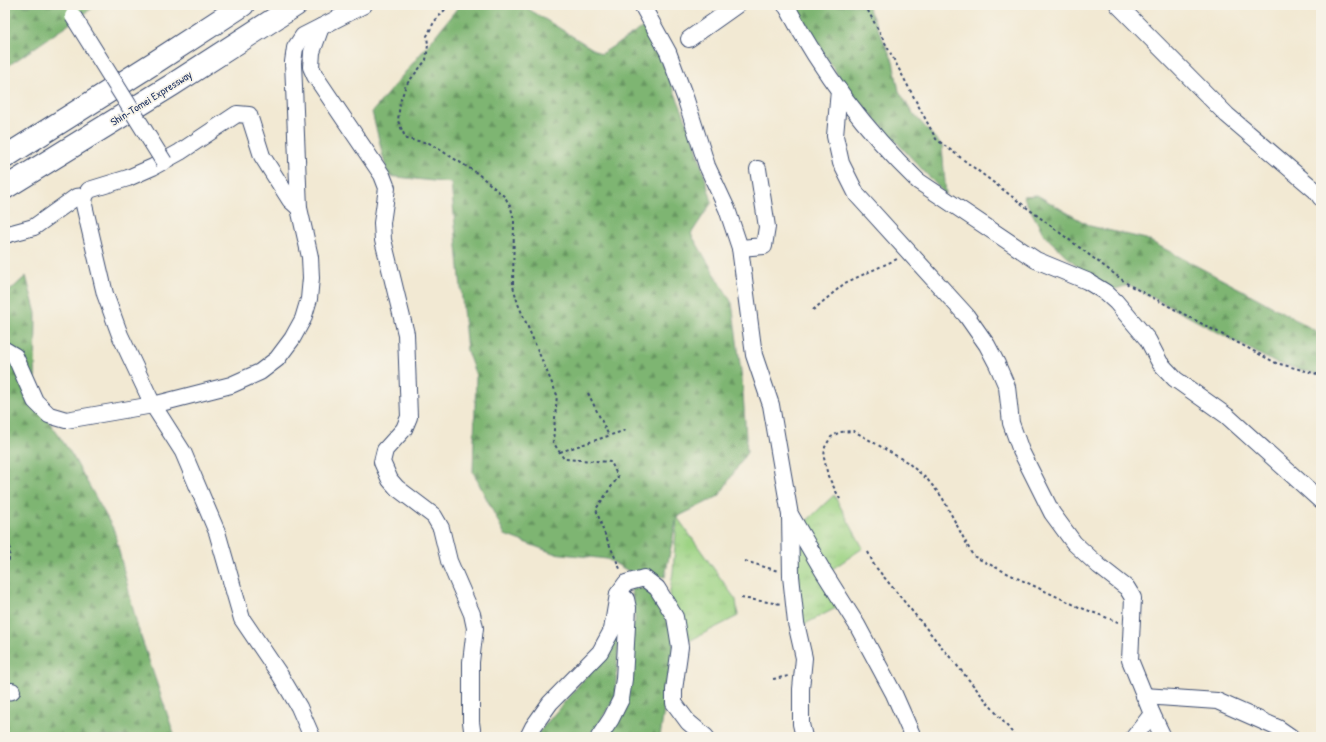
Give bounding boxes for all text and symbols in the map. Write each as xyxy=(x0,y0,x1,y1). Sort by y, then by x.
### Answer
street label: Shin-Tomei Expressway xyxy=(108,67,195,129)

